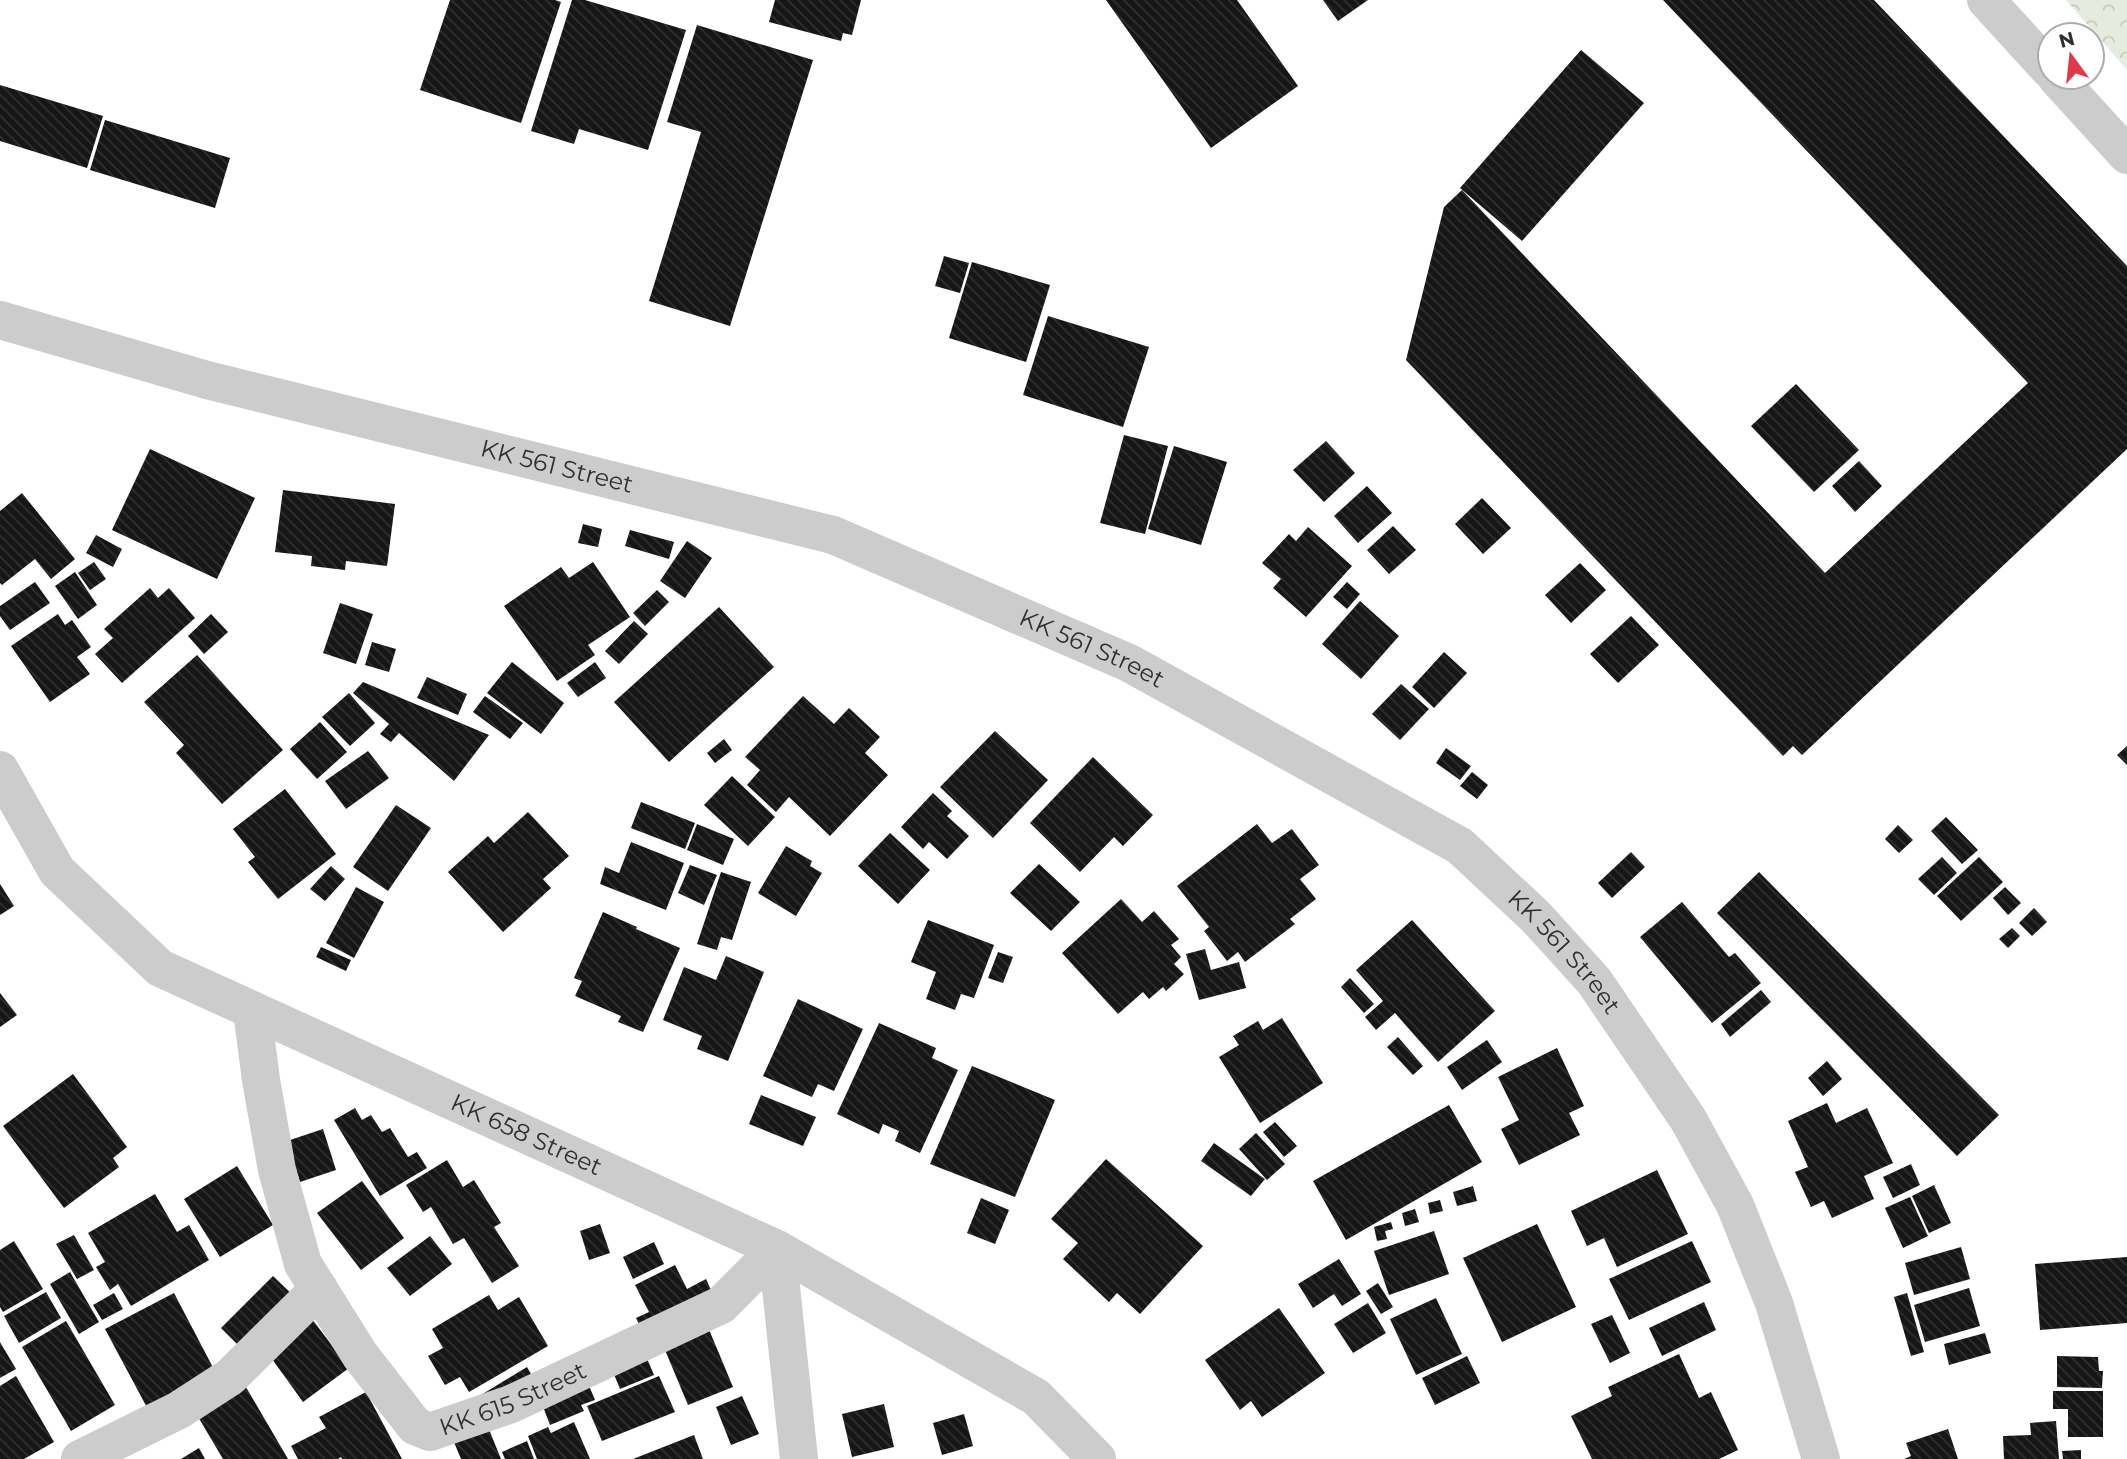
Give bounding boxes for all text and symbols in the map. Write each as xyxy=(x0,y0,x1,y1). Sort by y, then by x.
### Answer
north arrow xyxy=(2036,21,2106,91)
text: N xyxy=(2056,27,2077,53)
street label: KK 561 Street xyxy=(478,433,637,499)
street label: KK 561 Street xyxy=(1015,602,1170,694)
street label: KK 561 Street xyxy=(1502,883,1627,1019)
street label: KK 658 Street xyxy=(446,1087,607,1181)
street label: KK 615 Street xyxy=(436,1356,591,1442)

